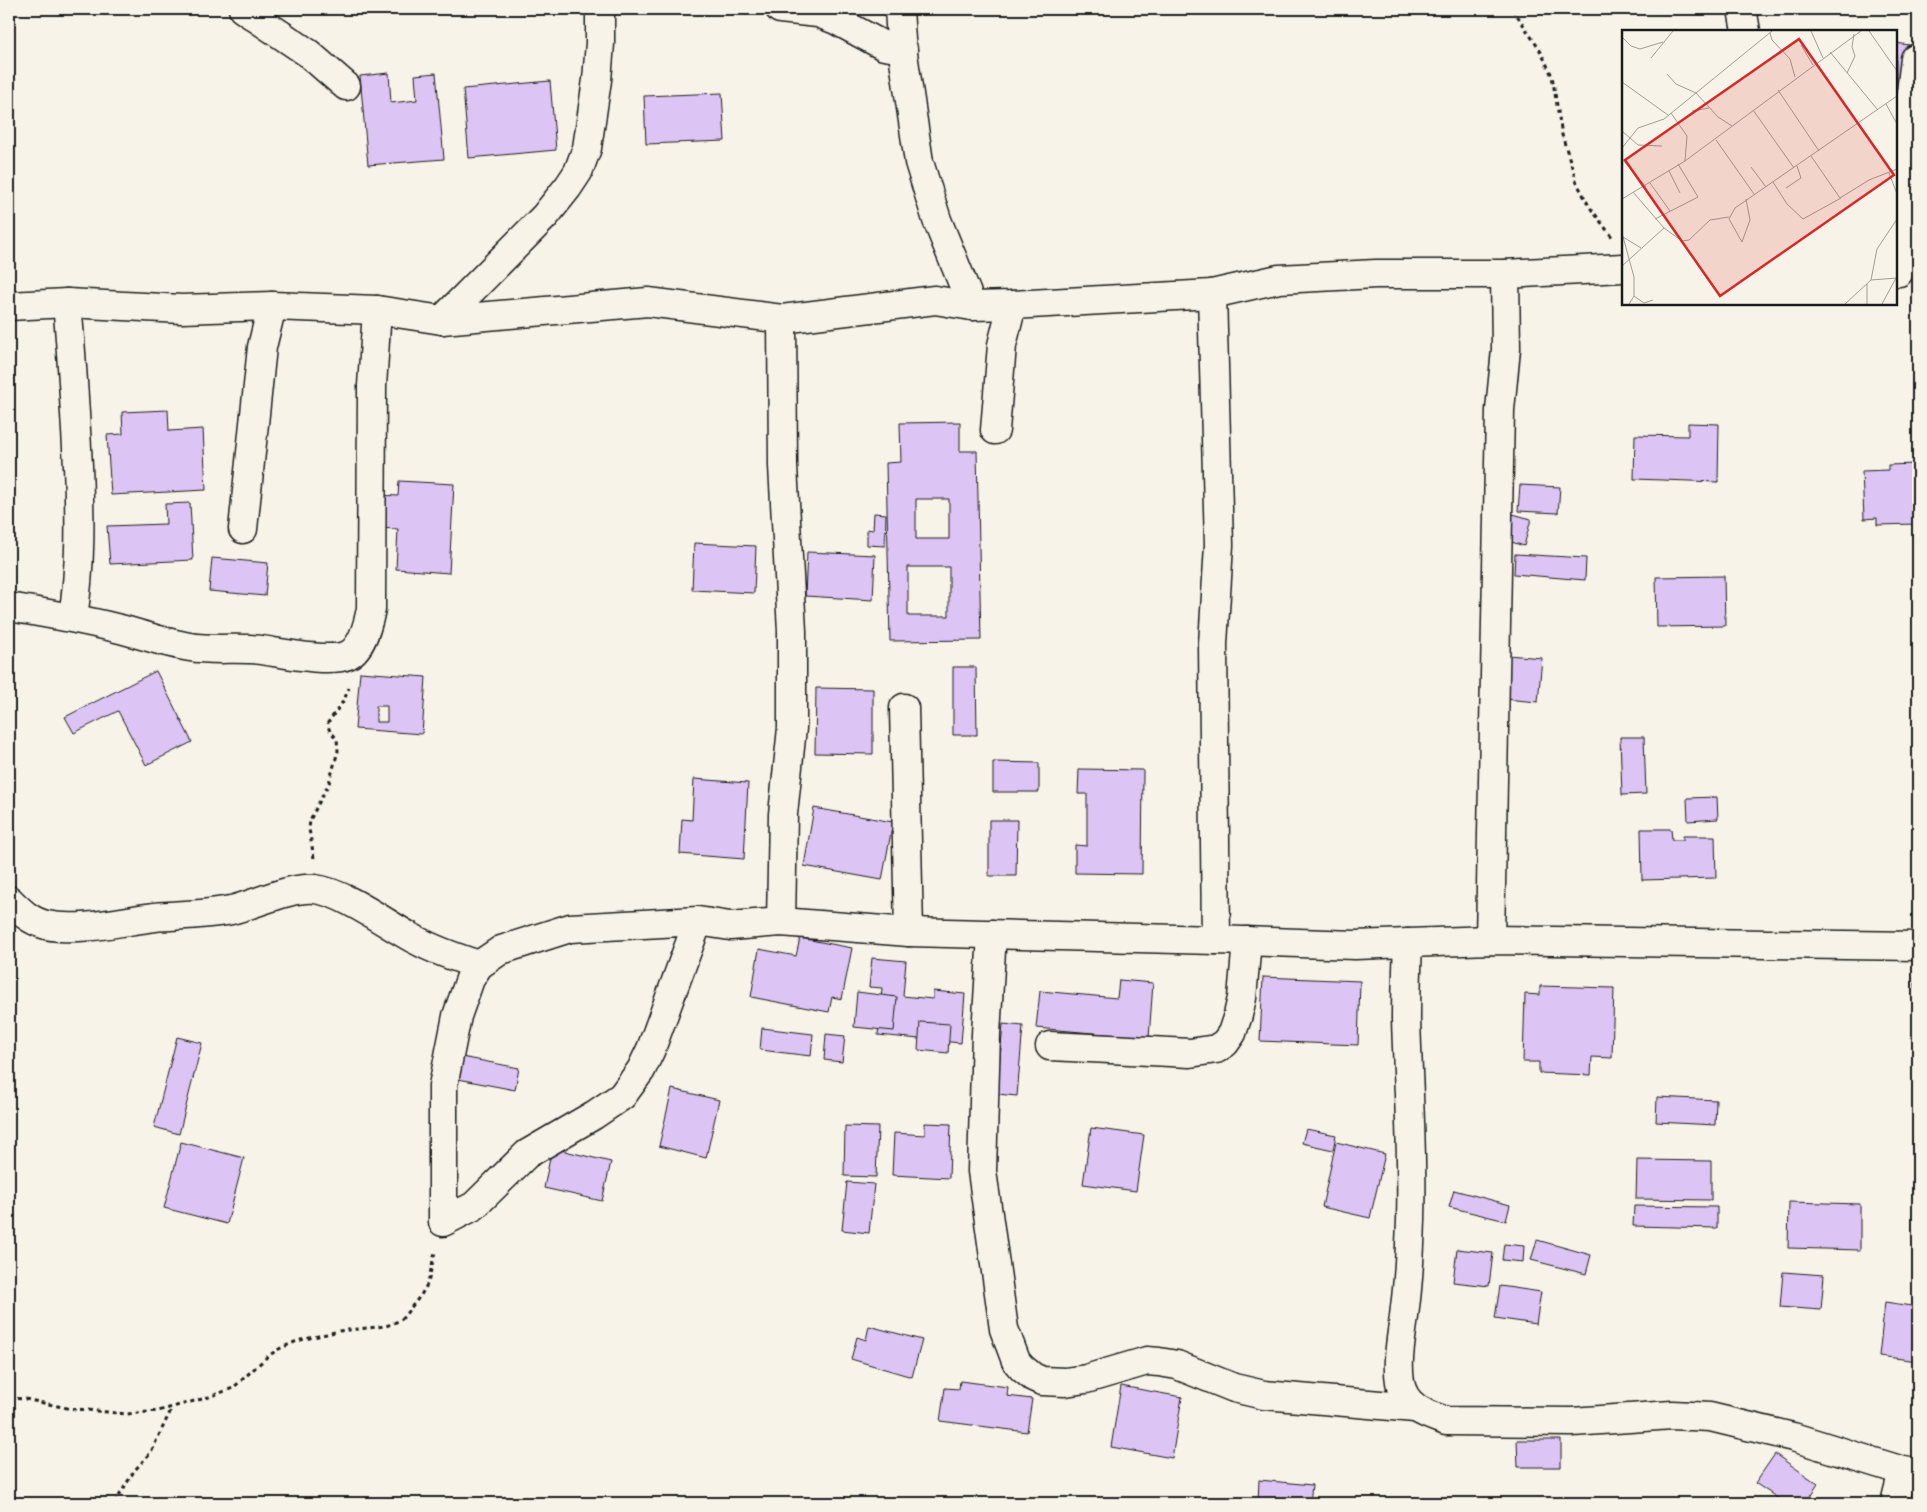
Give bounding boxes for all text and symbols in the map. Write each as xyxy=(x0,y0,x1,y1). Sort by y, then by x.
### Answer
inset map xyxy=(1622,30,1897,305)

